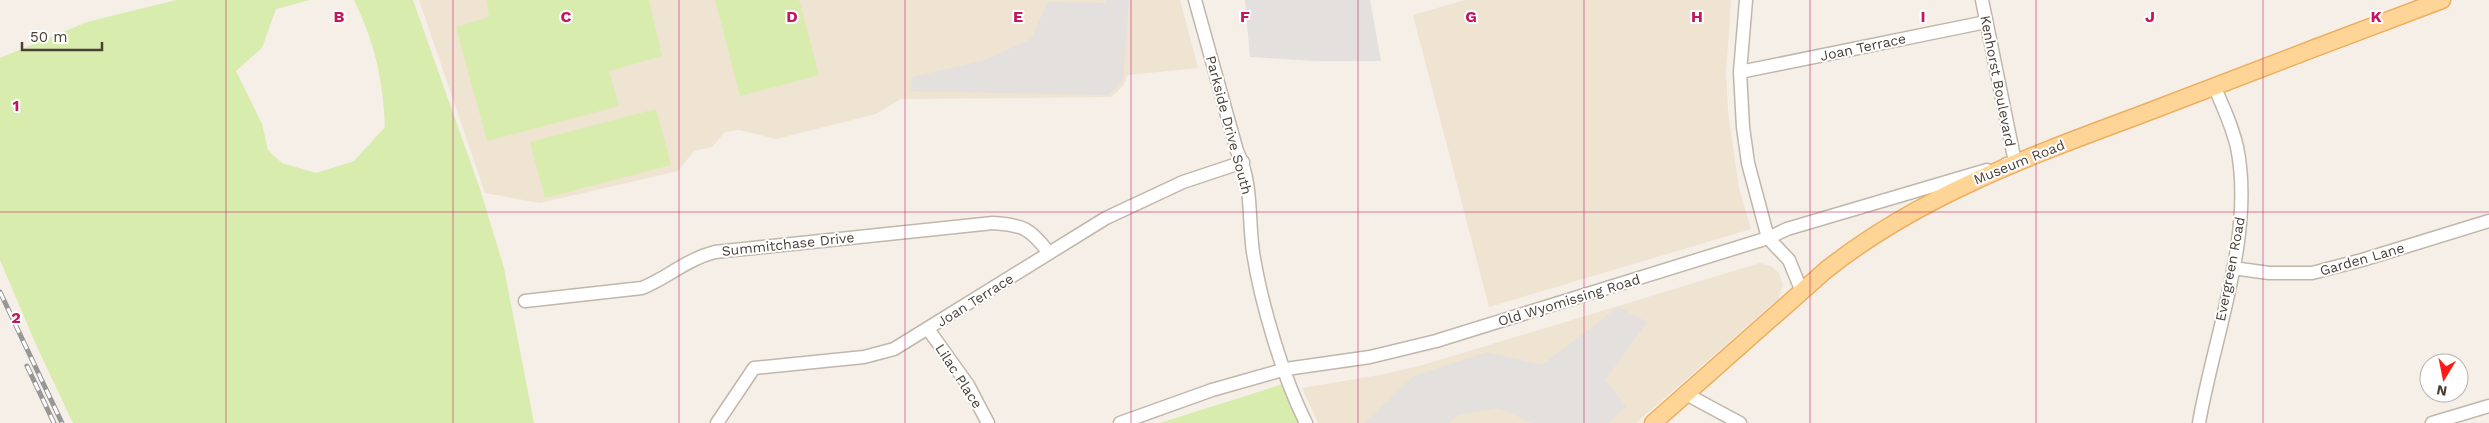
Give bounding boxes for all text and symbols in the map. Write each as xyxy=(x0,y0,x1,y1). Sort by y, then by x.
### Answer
text: B xyxy=(334,7,345,26)
text: C xyxy=(561,7,572,26)
text: D xyxy=(786,7,798,26)
text: E xyxy=(1013,7,1023,26)
text: F xyxy=(1240,7,1250,26)
text: G xyxy=(1465,7,1477,26)
text: H xyxy=(1691,7,1703,26)
text: I xyxy=(1920,7,1926,26)
text: J xyxy=(2145,7,2155,26)
text: K xyxy=(2370,7,2382,26)
street label: Kenhorst Boulevard xyxy=(1977,14,2019,148)
scale bar xyxy=(22,20,102,52)
text: 50 m xyxy=(30,28,67,46)
street label: Joan Terrace xyxy=(1819,30,1907,64)
street label: Parkside Drive South xyxy=(1203,54,1255,196)
text: 1 xyxy=(13,96,19,115)
street label: Museum Road xyxy=(1971,136,2067,188)
street label: Evergreen Road xyxy=(2212,215,2248,323)
street label: Summitchase Drive xyxy=(721,229,855,259)
street label: Garden Lane xyxy=(2318,239,2406,279)
street label: Joan Terrace xyxy=(934,270,1016,330)
street label: Old Wyomissing Road xyxy=(1496,271,1642,329)
text: 2 xyxy=(11,308,21,327)
street label: Lilac Place xyxy=(932,341,986,411)
north arrow xyxy=(2419,353,2469,403)
text: N xyxy=(2435,382,2448,400)

